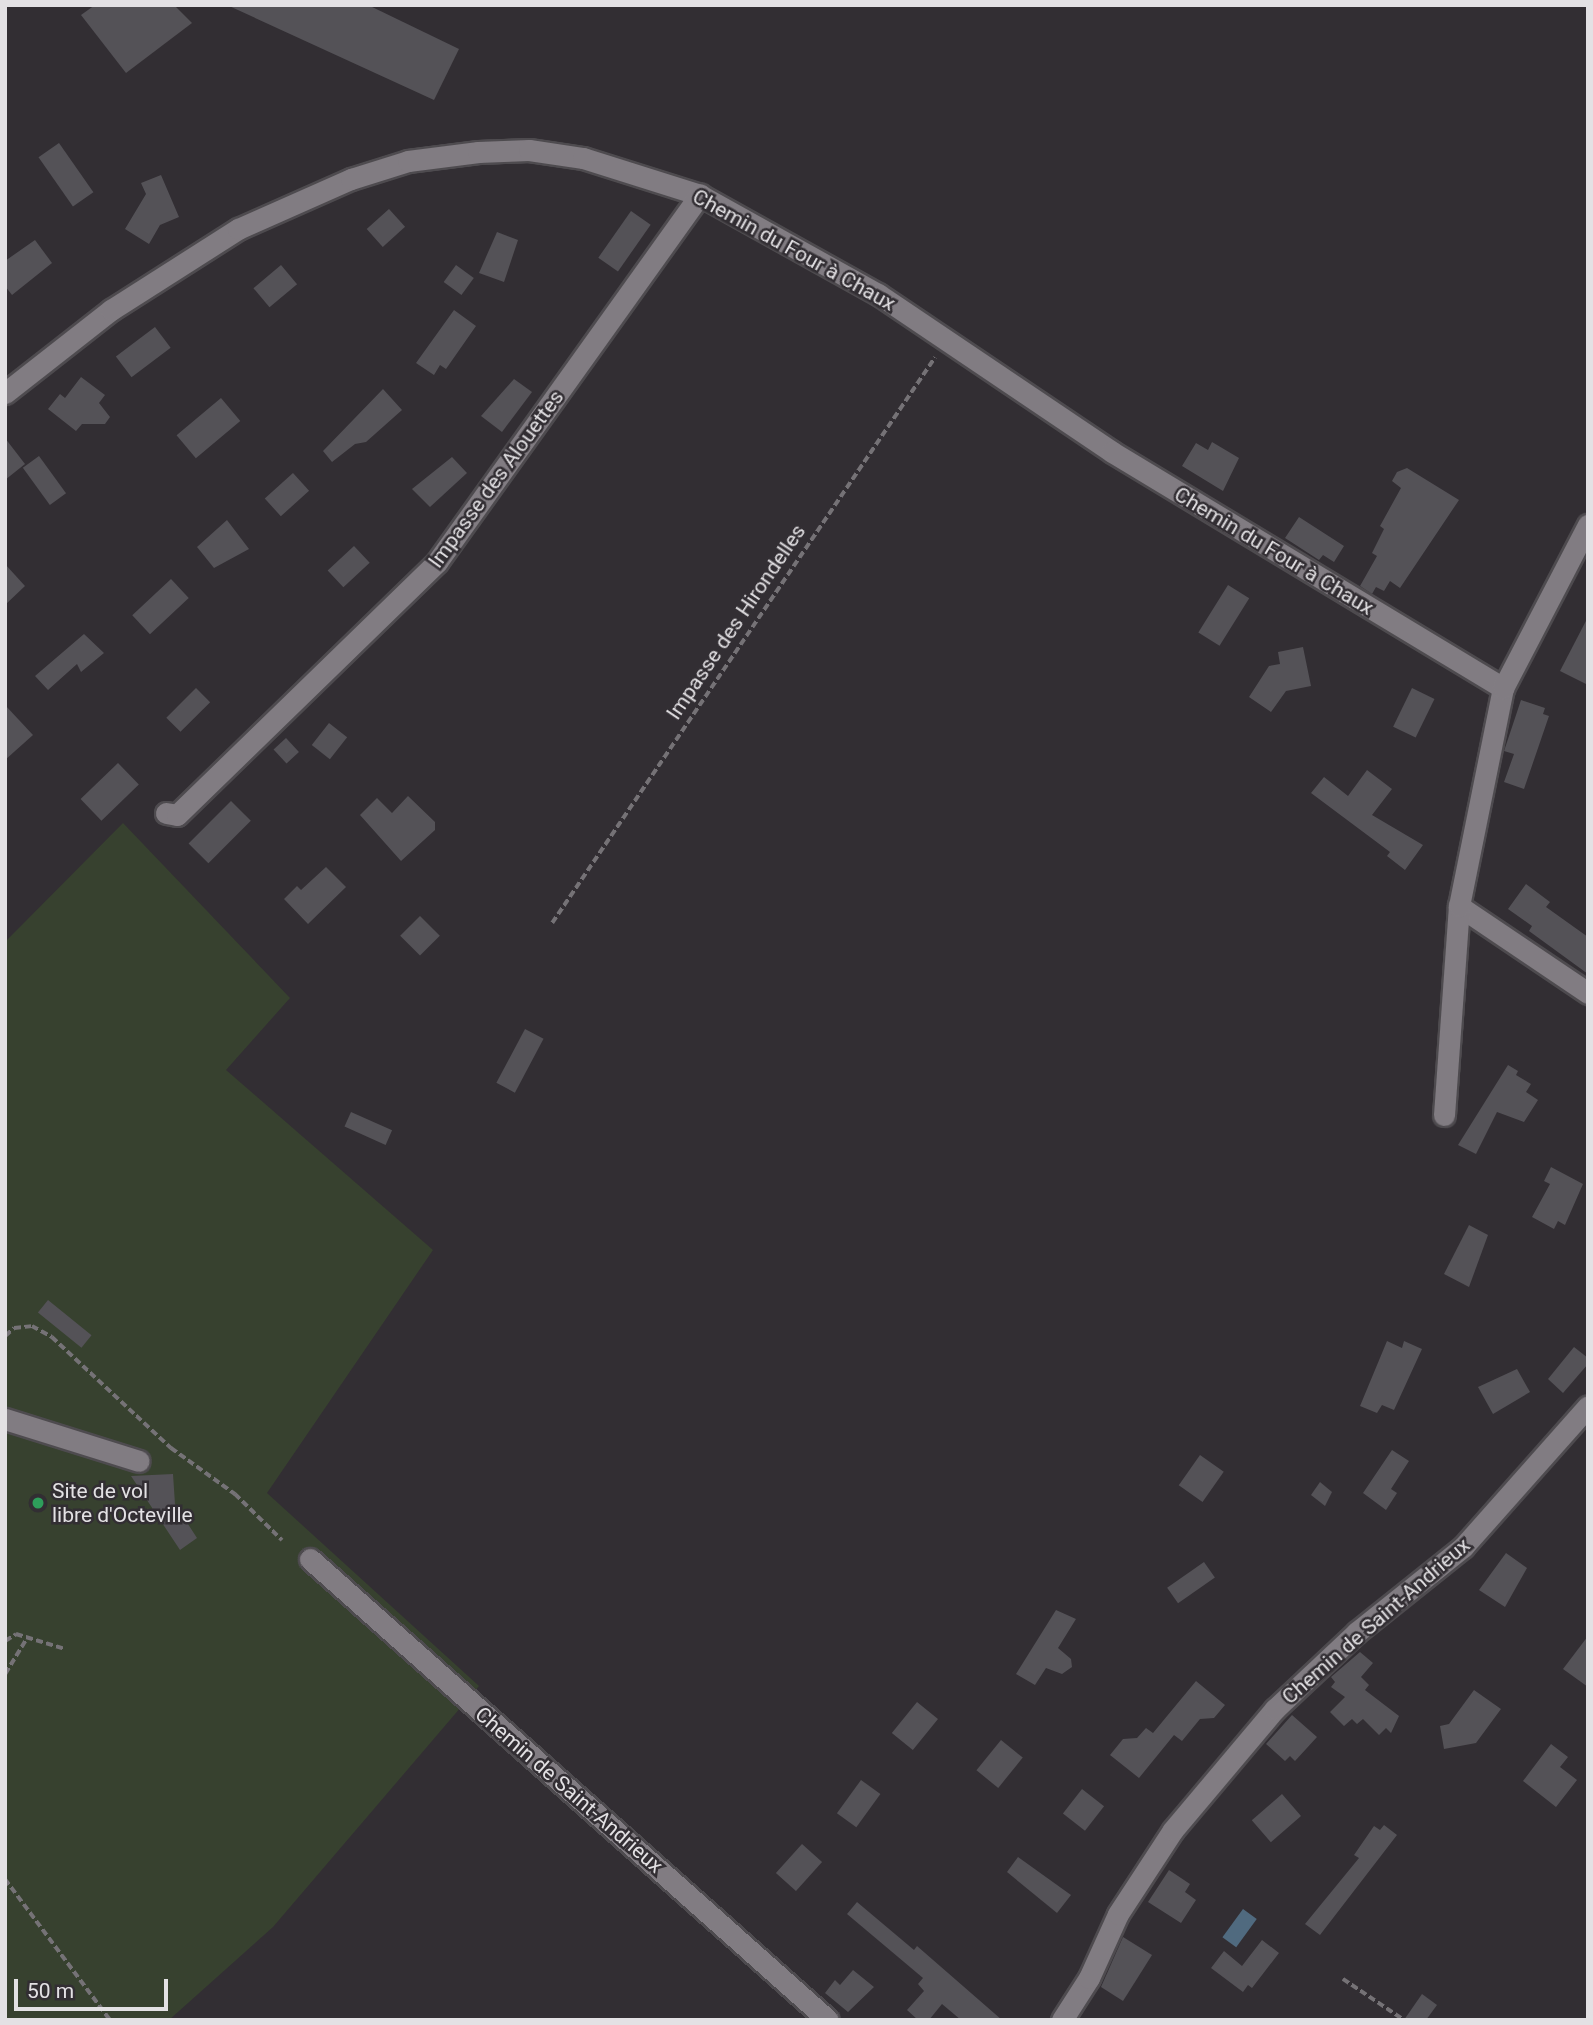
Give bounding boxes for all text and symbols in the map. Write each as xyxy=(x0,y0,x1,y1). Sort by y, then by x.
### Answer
street label: Chemin du Four à Chaux xyxy=(688,184,900,316)
street label: Impasse des Alouettes xyxy=(423,385,569,573)
street label: Chemin du Four à Chaux xyxy=(1170,482,1378,620)
street label: Impasse des Hirondelles xyxy=(661,520,811,724)
place label: Site de vol libre d'Octeville xyxy=(52,1478,193,1528)
marker: Site de vol libre d'Octeville xyxy=(30,1495,46,1511)
street label: Chemin de Saint-Andrieux xyxy=(1277,1533,1475,1709)
street label: Chemin de Saint-Andrieux xyxy=(470,1702,668,1878)
scale bar xyxy=(18,1966,172,2010)
text: 50 m xyxy=(27,1979,74,2003)

